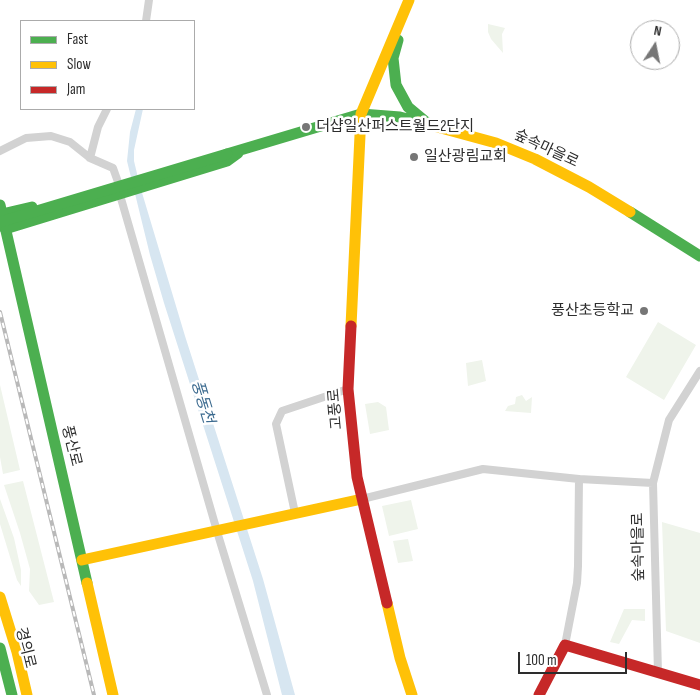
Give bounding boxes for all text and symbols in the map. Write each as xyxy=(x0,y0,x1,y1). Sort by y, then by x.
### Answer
legend xyxy=(20,20,195,110)
north arrow xyxy=(630,20,680,70)
text: N xyxy=(652,22,663,40)
text: Fast xyxy=(67,30,88,49)
text: Slow xyxy=(67,55,91,74)
text: Jam xyxy=(67,80,85,99)
place label: 더샵일산퍼스트월드2단지 xyxy=(316,118,474,136)
marker: 더샵일산퍼스트월드2단지 xyxy=(300,121,312,133)
street label: 숲속마을로 xyxy=(511,126,581,172)
place label: 일산광림교회 xyxy=(424,148,507,166)
marker: 일산광림교회 xyxy=(408,151,420,163)
place label: 풍산초등학교 xyxy=(551,302,634,320)
marker: 풍산초등학교 xyxy=(638,305,650,317)
water label: 풍동천 xyxy=(186,378,218,426)
street label: 고풍로 xyxy=(325,388,347,430)
street label: 풍산로 xyxy=(57,424,85,468)
street label: 숲속마을로 xyxy=(629,512,649,582)
street label: 경의로 xyxy=(11,626,39,670)
scale bar xyxy=(520,642,629,674)
text: 100 m xyxy=(526,651,557,670)

